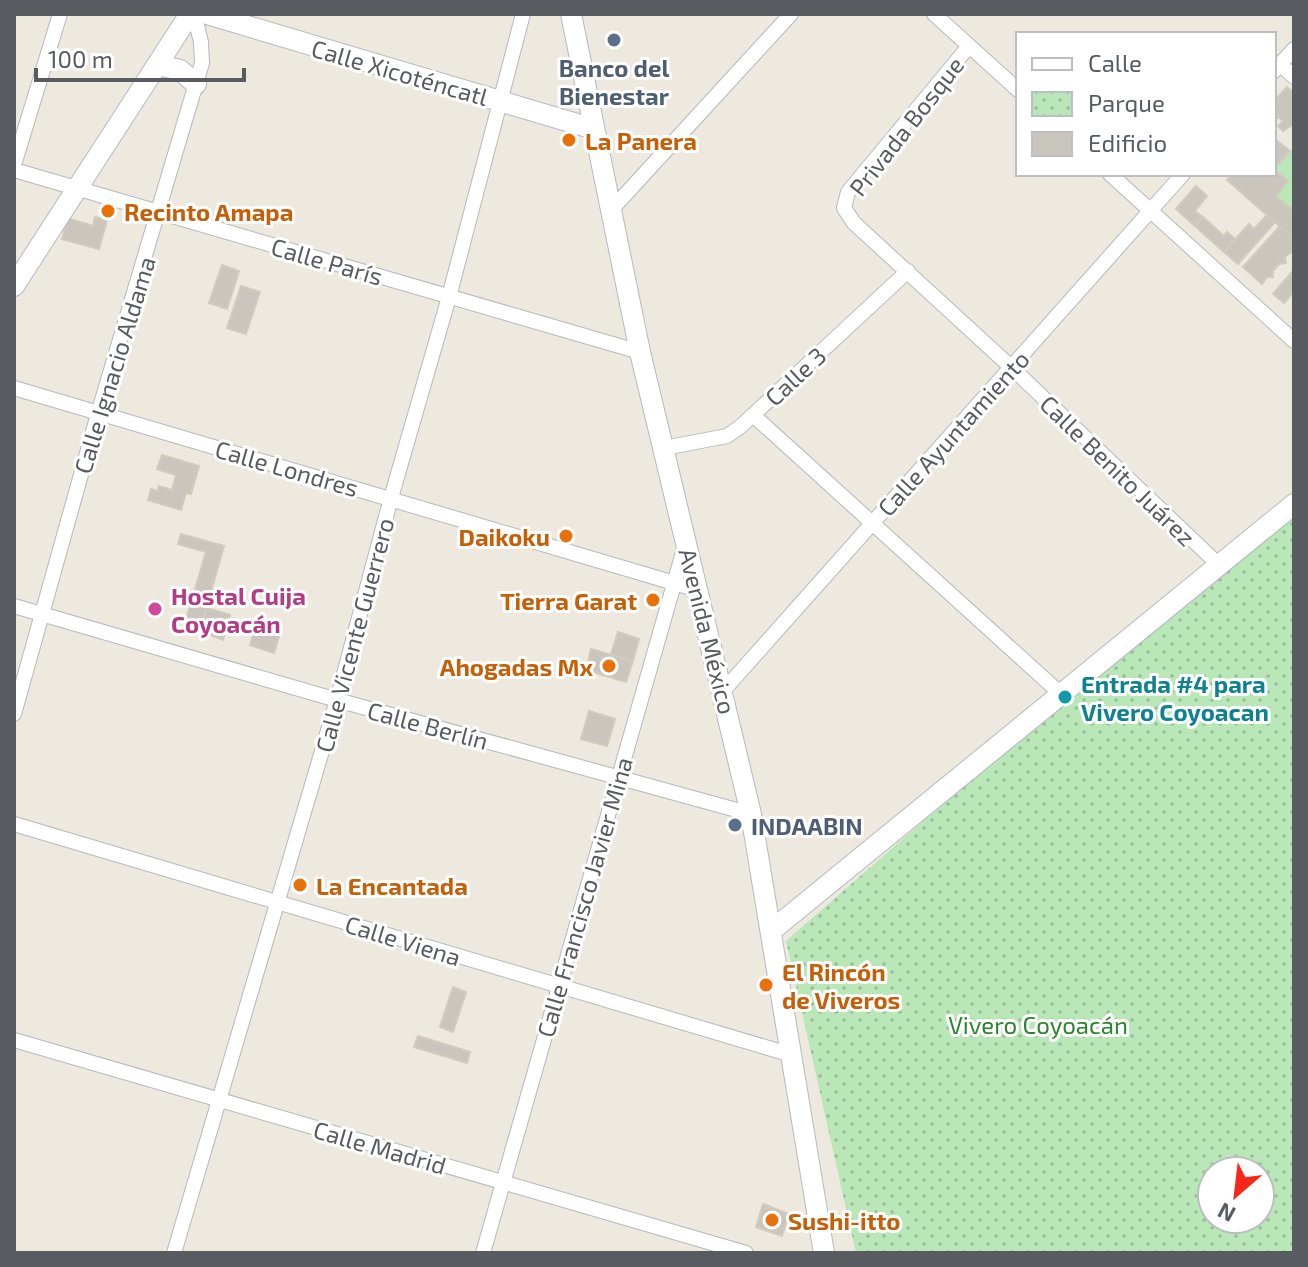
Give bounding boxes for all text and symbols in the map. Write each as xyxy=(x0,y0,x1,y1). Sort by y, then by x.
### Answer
marker: Banco del Bienestar xyxy=(605,31,623,49)
scale bar xyxy=(36,32,244,82)
legend xyxy=(1016,32,1276,176)
street label: Calle Xicoténcatl xyxy=(308,33,492,111)
text: 100 m xyxy=(48,44,113,73)
text: Calle xyxy=(1088,48,1142,77)
street label: Privada Bosque xyxy=(843,51,969,201)
place label: Banco del Bienestar xyxy=(559,53,670,110)
text: Parque xyxy=(1088,88,1165,117)
place label: La Panera xyxy=(585,126,697,155)
text: Edificio xyxy=(1088,128,1167,157)
marker: La Panera xyxy=(560,131,578,149)
place label: Recinto Amapa xyxy=(124,197,293,226)
marker: Recinto Amapa xyxy=(99,202,117,220)
street label: Calle París xyxy=(268,231,386,291)
street label: Calle Ignacio Aldama xyxy=(67,253,161,477)
street label: Calle 3 xyxy=(759,341,831,411)
street label: Calle Ayuntamiento xyxy=(871,344,1035,522)
street label: Calle Benito Juárez xyxy=(1035,389,1201,551)
street label: Calle Londres xyxy=(212,434,362,502)
street label: Calle Vicente Guerrero xyxy=(309,515,399,755)
place label: Daikoku xyxy=(459,522,550,551)
marker: Daikoku xyxy=(557,527,575,545)
street label: Avenida México xyxy=(673,545,743,717)
place label: Hostal Cuija Coyoacán xyxy=(171,581,306,638)
place label: Tierra Garat xyxy=(500,586,637,615)
marker: Tierra Garat xyxy=(644,591,662,609)
marker: Hostal Cuija Coyoacán xyxy=(146,600,164,618)
place label: Ahogadas Mx xyxy=(440,652,593,681)
marker: Ahogadas Mx xyxy=(600,657,618,675)
place label: Entrada #4 para Vivero Coyoacan xyxy=(1081,669,1269,726)
marker: Entrada #4 para Vivero Coyoacan xyxy=(1056,688,1074,706)
street label: Calle Berlín xyxy=(364,695,492,755)
street label: Calle Francisco Javier Mina xyxy=(530,754,638,1040)
place label: INDAABIN xyxy=(751,811,863,840)
marker: INDAABIN xyxy=(726,816,744,834)
place label: La Encantada xyxy=(316,871,468,900)
marker: La Encantada xyxy=(291,876,309,894)
street label: Calle Viena xyxy=(342,909,464,971)
place label: El Rincón de Viveros xyxy=(782,957,900,1014)
marker: El Rincón de Viveros xyxy=(757,976,775,994)
park label: Vivero Coyoacán xyxy=(948,1010,1128,1039)
street label: Calle Madrid xyxy=(310,1114,450,1180)
north arrow xyxy=(1196,1155,1276,1235)
text: N xyxy=(1213,1198,1239,1229)
place label: Sushi-itto xyxy=(788,1206,901,1235)
marker: Sushi-itto xyxy=(763,1211,781,1229)

